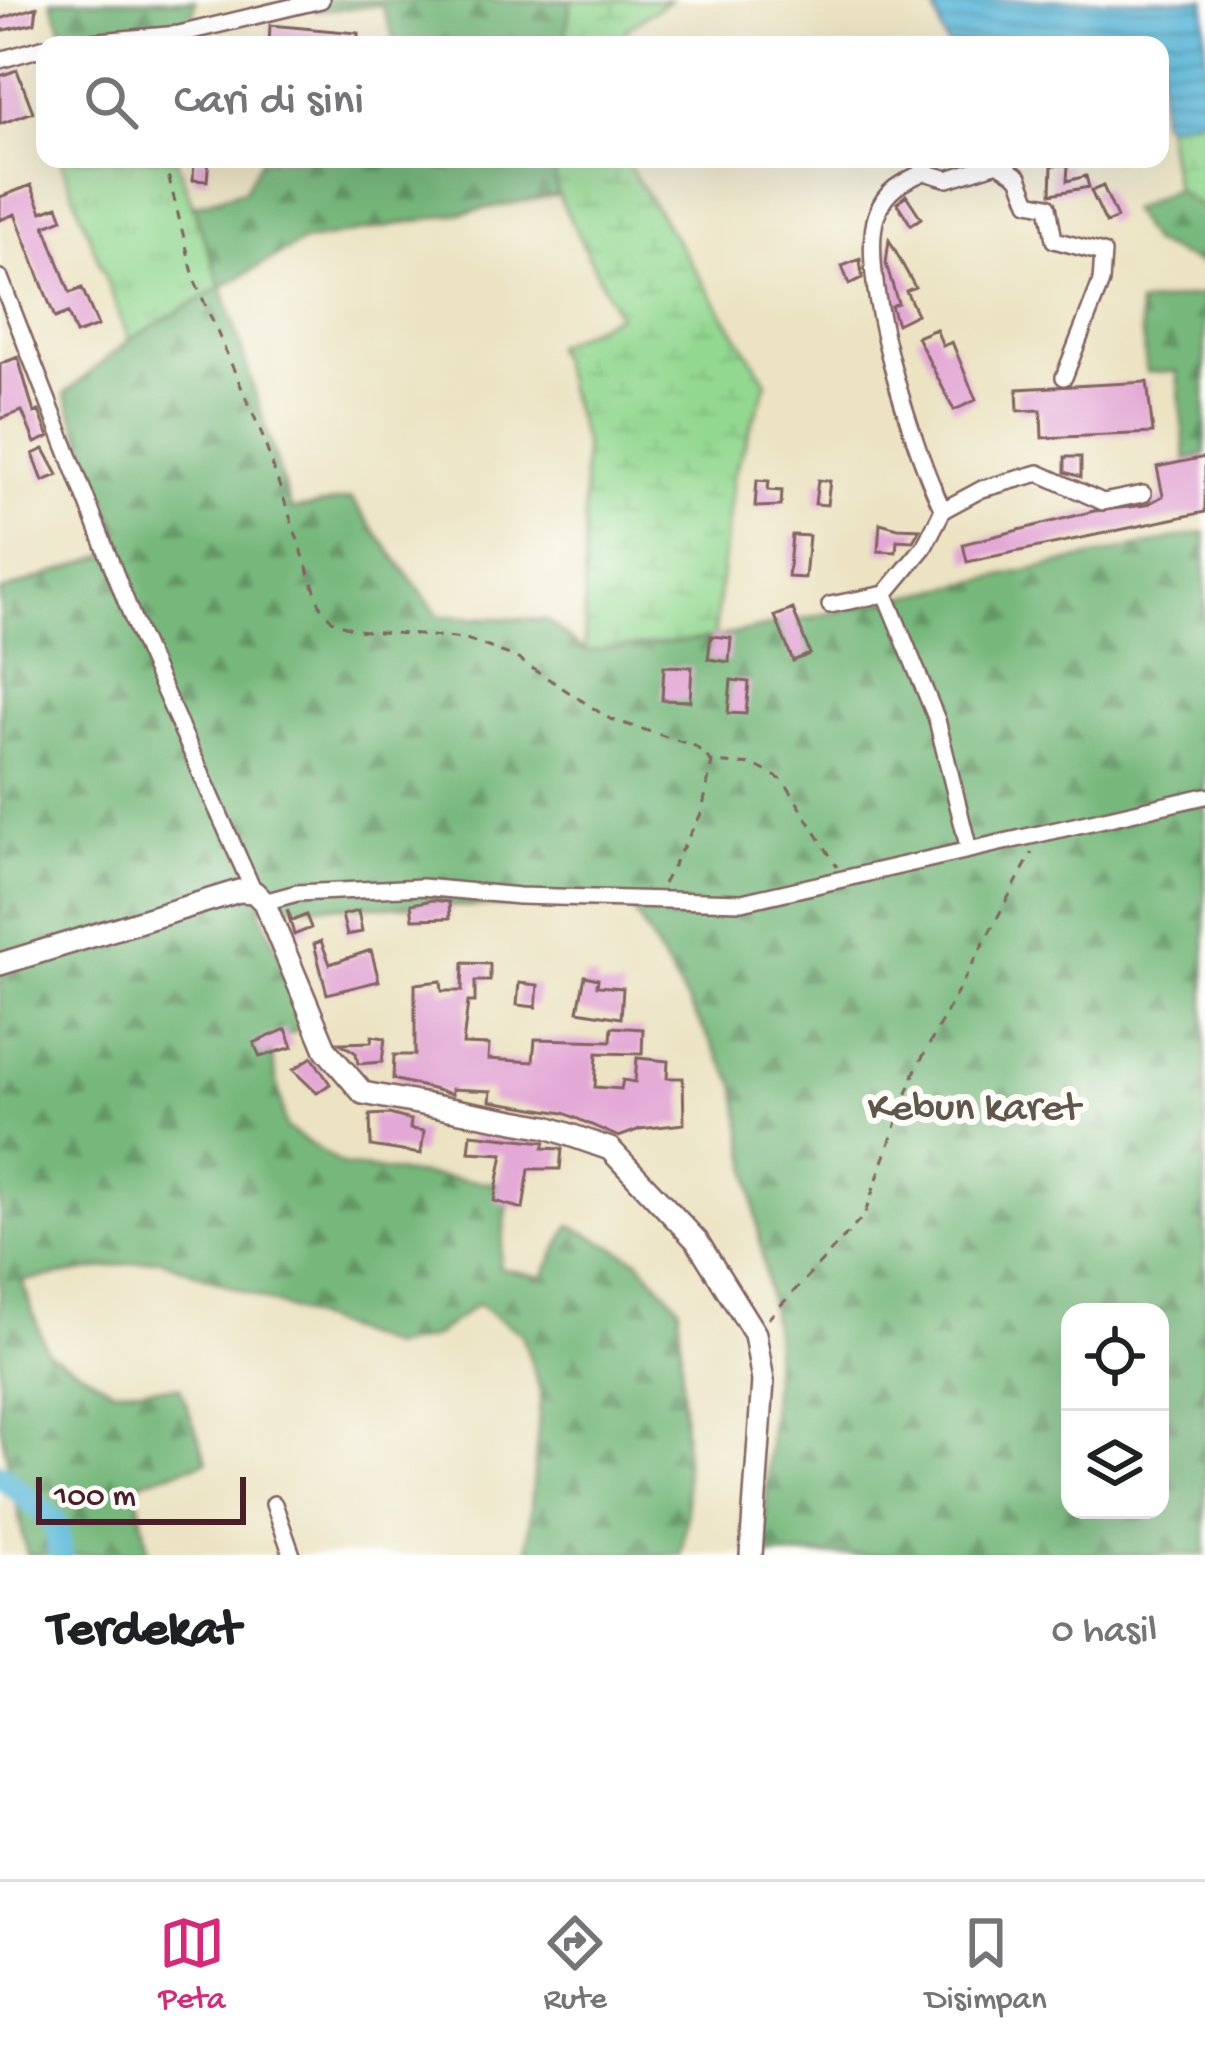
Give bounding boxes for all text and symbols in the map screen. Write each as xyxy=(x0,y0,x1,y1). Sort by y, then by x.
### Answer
search box xyxy=(36,36,1169,168)
icon: search xyxy=(78,69,144,135)
text: Cari di sini xyxy=(174,76,364,129)
park label: Kebun karet xyxy=(868,1086,1084,1135)
map controls xyxy=(1061,1303,1169,1519)
button: locate xyxy=(1061,1303,1169,1411)
button: layers xyxy=(1061,1411,1169,1519)
scale bar xyxy=(36,1471,246,1524)
text: 100 m xyxy=(54,1479,136,1517)
text: Terdekat xyxy=(48,1603,240,1663)
text: 0 hasil xyxy=(1052,1610,1157,1656)
tab: Peta xyxy=(158,1910,225,2020)
tab: Rute xyxy=(542,1910,608,2020)
tab: Disimpan xyxy=(925,1910,1047,2020)

